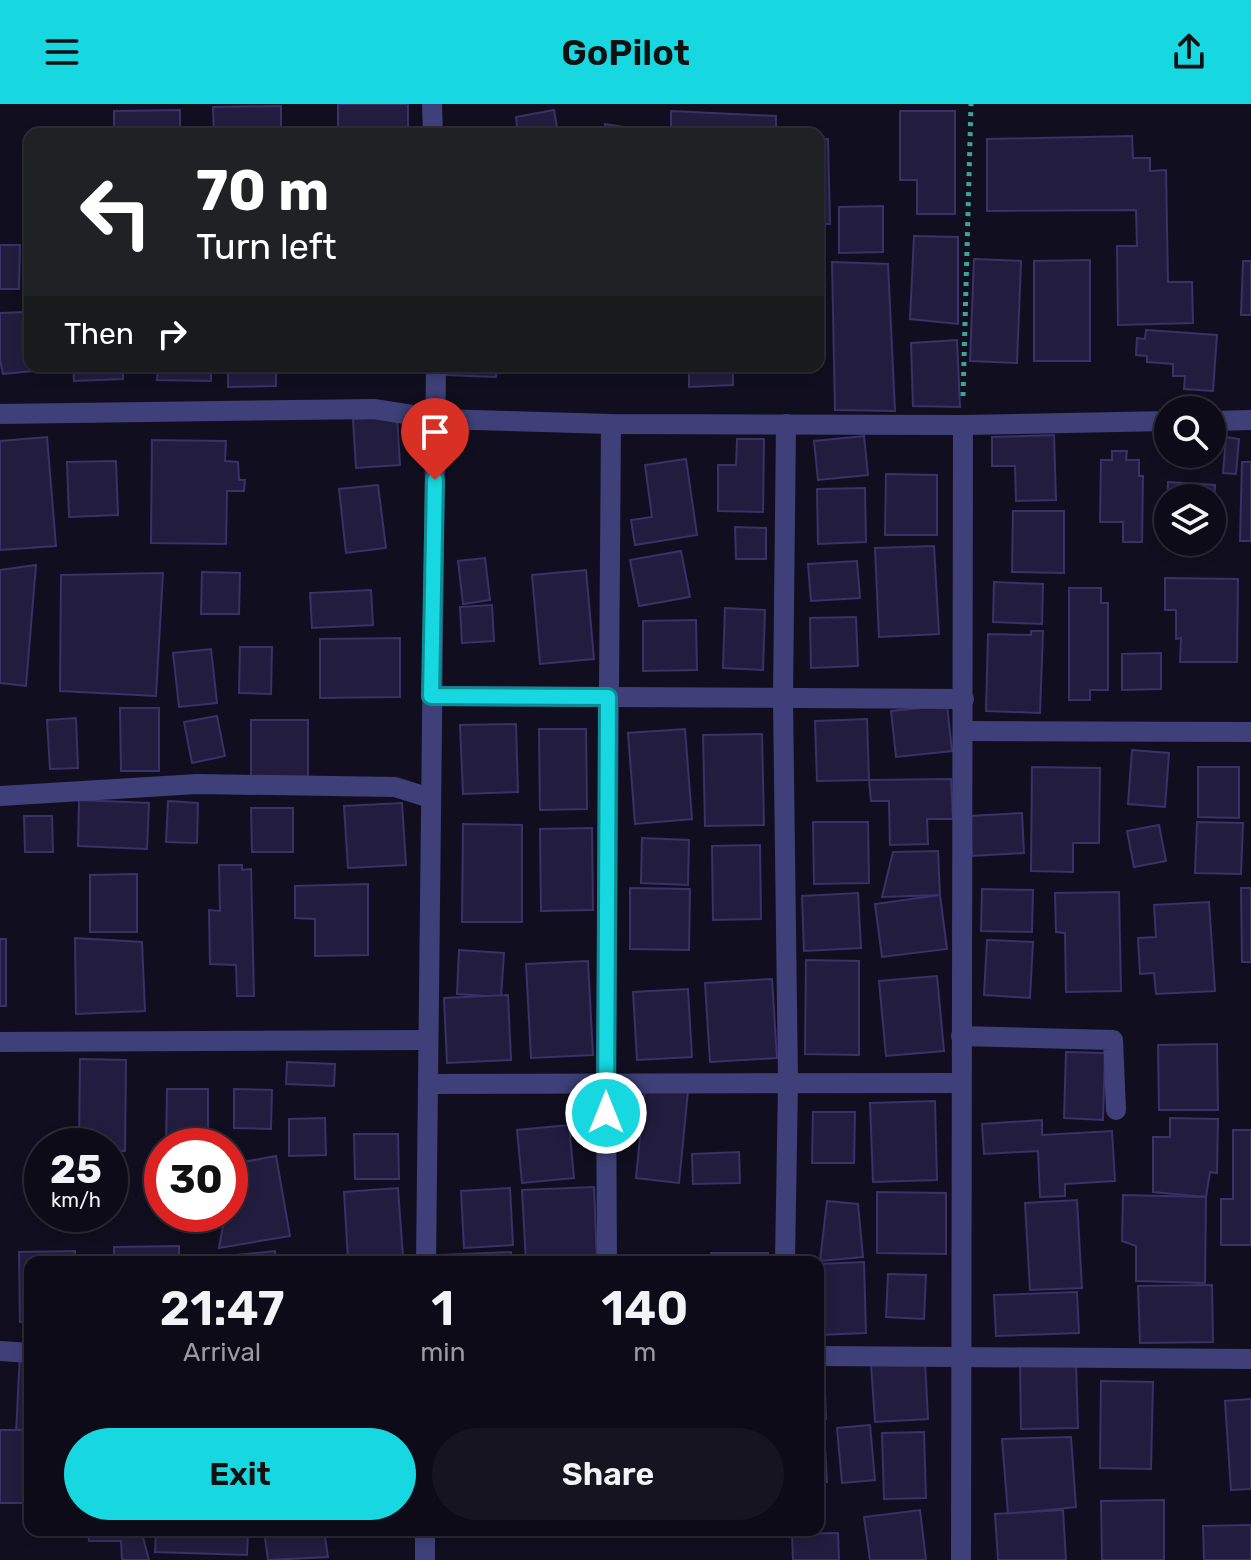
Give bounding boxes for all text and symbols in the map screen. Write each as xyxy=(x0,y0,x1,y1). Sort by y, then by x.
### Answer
icon: menu xyxy=(40,30,84,74)
icon: share xyxy=(1167,30,1211,74)
text: GoPilot xyxy=(561,31,690,74)
text: 70 m xyxy=(196,158,329,224)
icon: left xyxy=(64,160,168,264)
text: Turn left xyxy=(196,225,337,268)
icon: right xyxy=(150,312,194,356)
text: Then xyxy=(64,316,134,352)
map controls xyxy=(1154,396,1226,556)
button: search xyxy=(1154,396,1226,468)
pin xyxy=(401,398,469,480)
icon: arrive xyxy=(413,410,457,454)
button: layers xyxy=(1154,484,1226,556)
position arrow xyxy=(564,1071,648,1155)
speed limit sign: 30 xyxy=(144,1128,248,1232)
text: 25 xyxy=(50,1146,102,1193)
text: km/h xyxy=(51,1188,101,1212)
text: 21:47 xyxy=(160,1280,284,1337)
text: 1 xyxy=(431,1280,454,1337)
text: 140 xyxy=(601,1280,688,1337)
text: Arrival xyxy=(183,1337,261,1368)
text: min xyxy=(420,1337,465,1368)
text: m xyxy=(633,1337,656,1368)
button: Exit xyxy=(64,1428,416,1520)
button: Share xyxy=(432,1428,784,1520)

